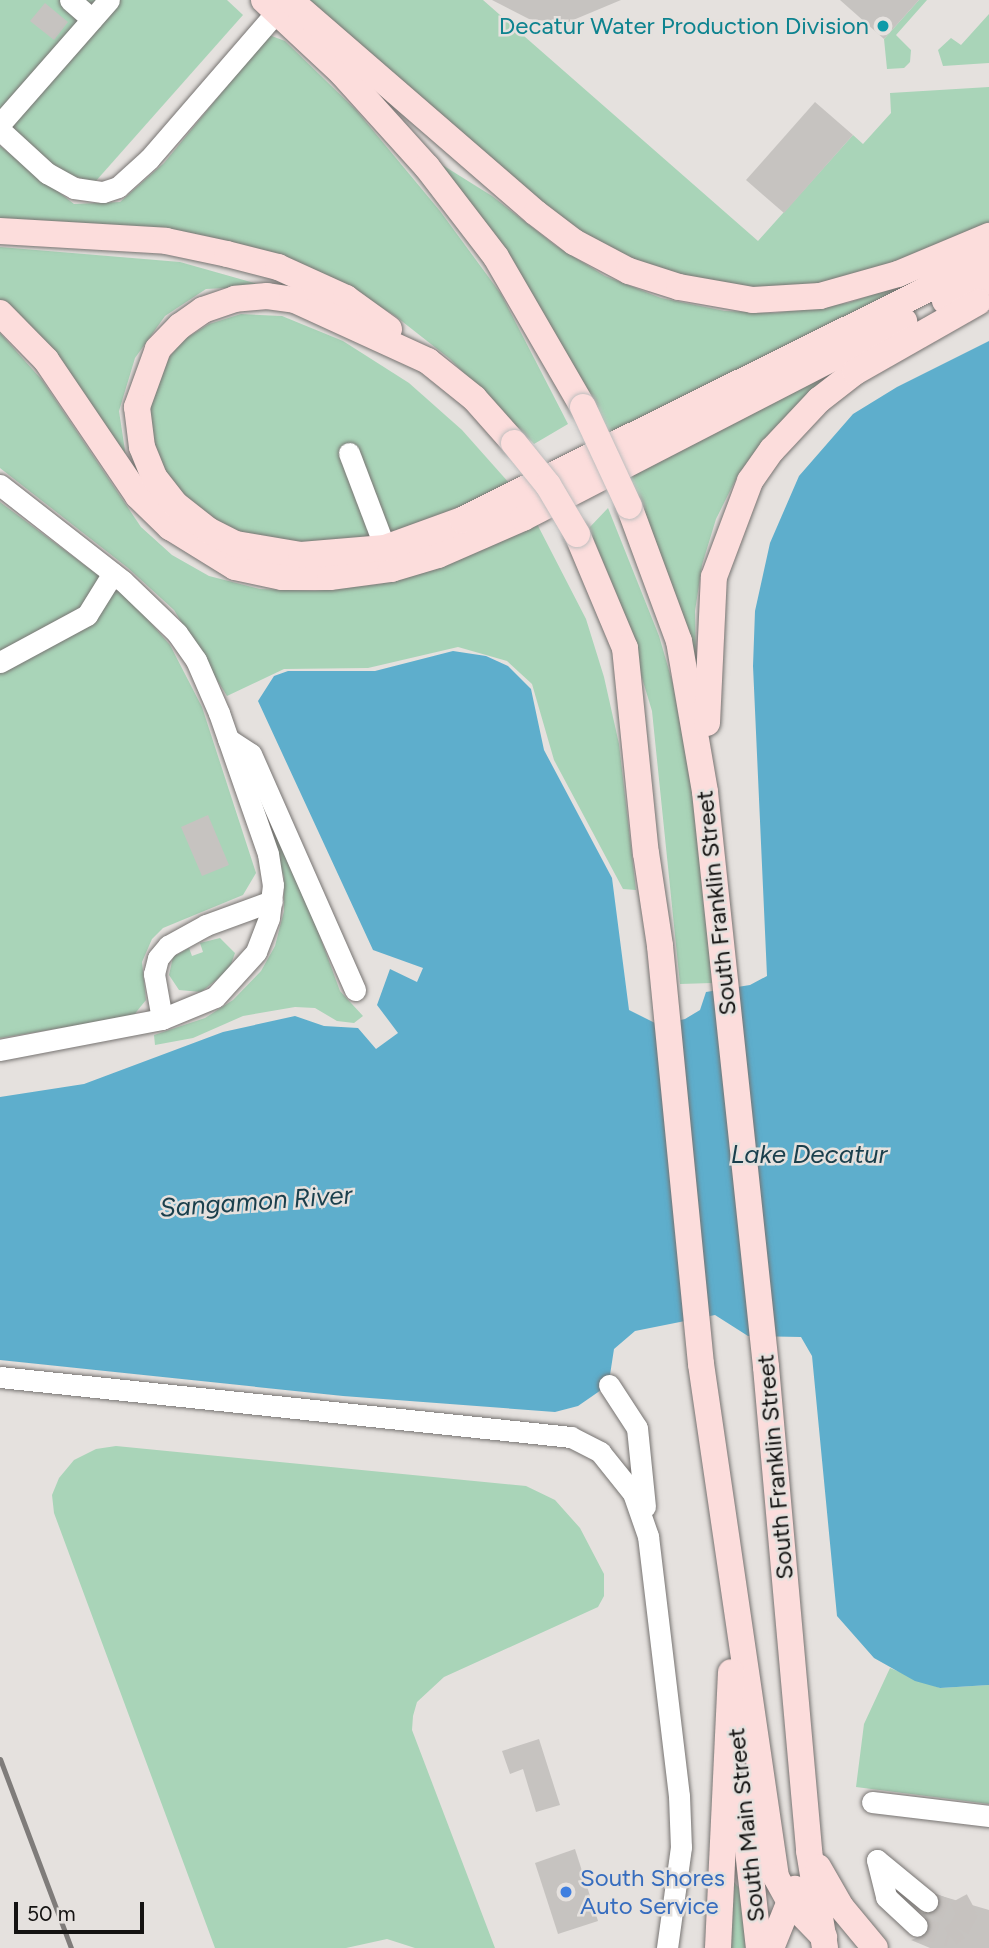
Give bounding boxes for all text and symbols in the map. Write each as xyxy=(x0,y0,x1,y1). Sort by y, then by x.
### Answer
place label: Decatur Water Production Division xyxy=(499,12,869,40)
marker: Decatur Water Production Division xyxy=(875,18,891,34)
street label: South Franklin Street xyxy=(690,789,742,1017)
water label: Lake Decatur xyxy=(731,1139,887,1171)
water label: Sangamon River xyxy=(159,1180,353,1224)
street label: South Franklin Street xyxy=(751,1353,799,1581)
street label: South Main Street xyxy=(721,1726,771,1924)
place label: South Shores Auto Service xyxy=(580,1864,725,1920)
marker: South Shores Auto Service xyxy=(558,1884,574,1900)
scale bar xyxy=(18,1888,147,1932)
text: 50 m xyxy=(27,1901,76,1926)

